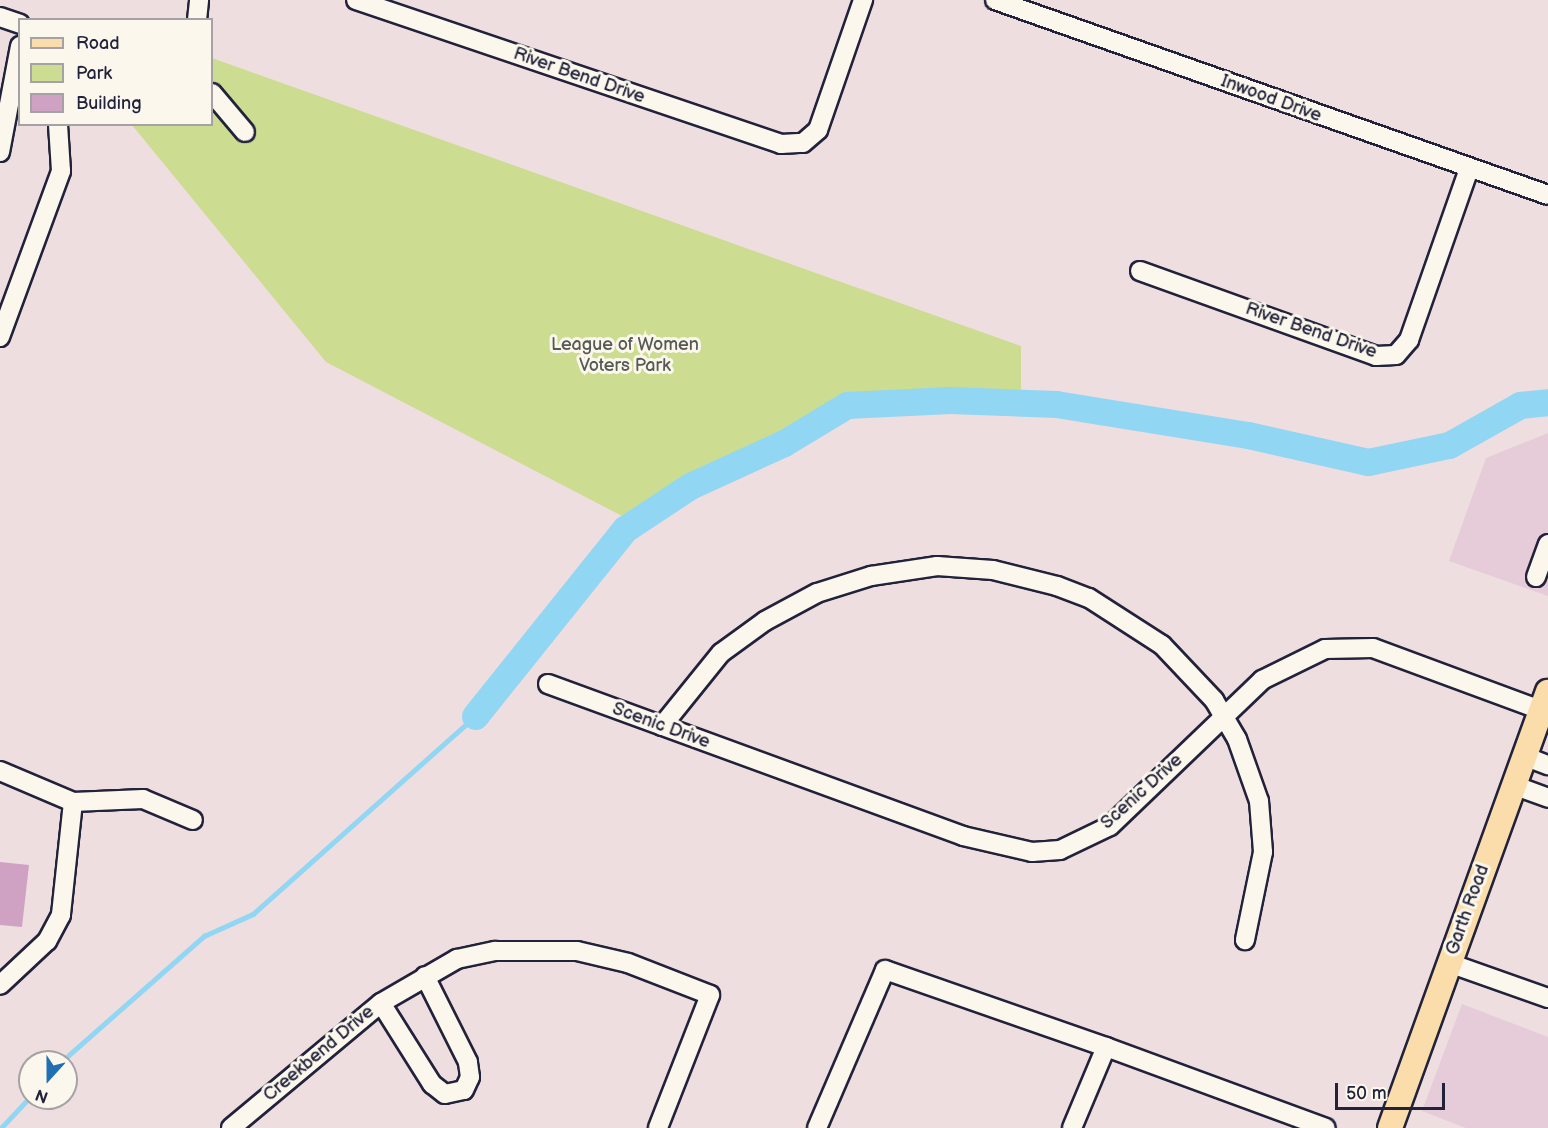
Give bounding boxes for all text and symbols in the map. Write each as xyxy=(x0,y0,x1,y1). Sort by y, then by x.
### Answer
legend xyxy=(18,18,213,126)
text: Road xyxy=(76,33,120,54)
street label: River Bend Drive xyxy=(510,43,648,109)
text: Park xyxy=(76,63,112,84)
street label: Inwood Drive xyxy=(1218,71,1324,127)
text: Building xyxy=(76,93,142,114)
street label: River Bend Drive xyxy=(1242,298,1380,364)
park label: League of Women Voters Park xyxy=(551,335,699,378)
street label: Scenic Drive xyxy=(609,698,713,754)
street label: Scenic Drive xyxy=(1097,750,1187,834)
street label: Garth Road xyxy=(1442,862,1494,958)
street label: Creekbend Drive xyxy=(259,1002,379,1106)
north arrow xyxy=(18,1050,78,1110)
scale bar xyxy=(1338,1071,1448,1109)
text: 50 m xyxy=(1346,1083,1387,1104)
text: N xyxy=(33,1084,51,1106)

